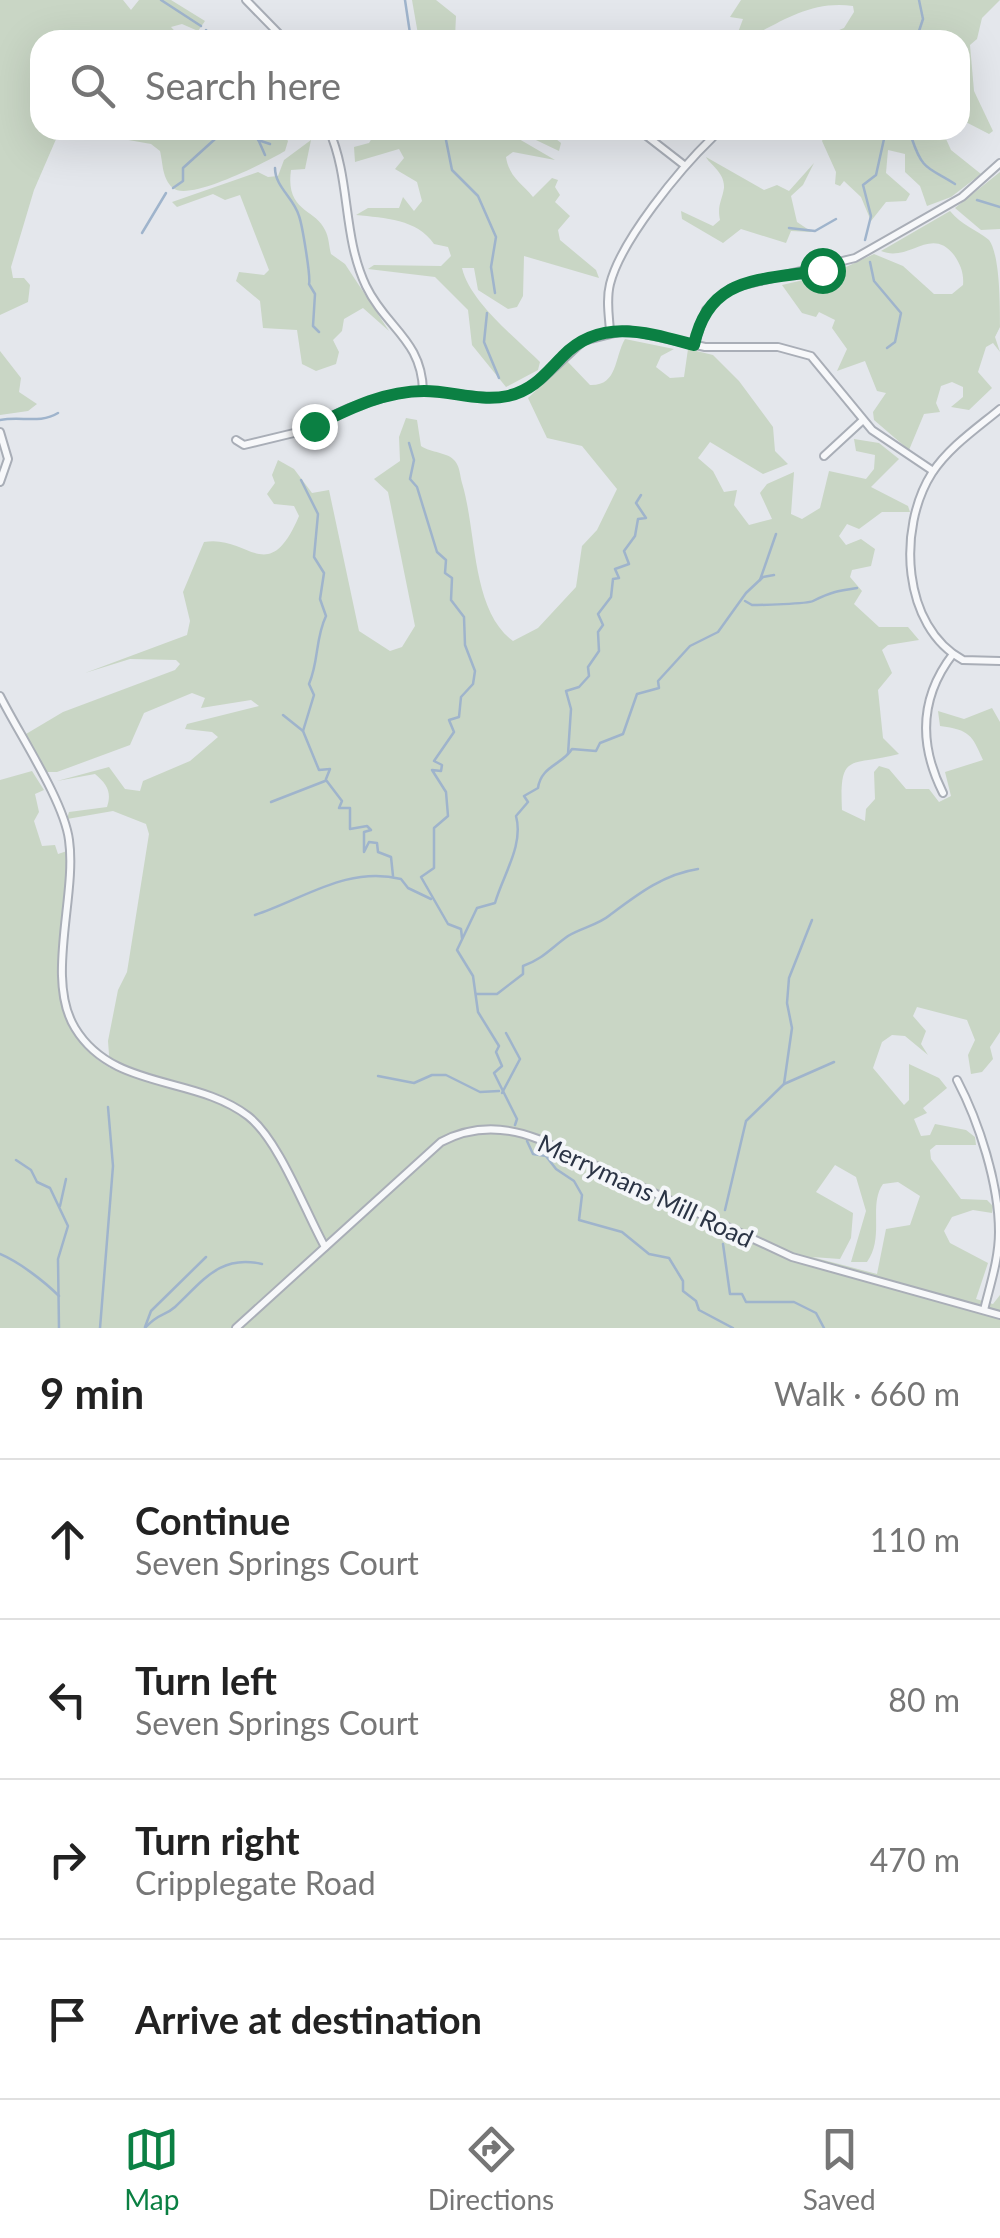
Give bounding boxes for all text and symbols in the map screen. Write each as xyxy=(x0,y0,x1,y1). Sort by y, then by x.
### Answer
search box xyxy=(30,30,970,140)
icon: search xyxy=(65,58,120,113)
text: Search here xyxy=(145,62,341,108)
route start xyxy=(800,248,846,294)
route end xyxy=(292,404,338,450)
street label: Merrymans Mill Road xyxy=(534,1127,758,1253)
text: 9 min xyxy=(40,1368,144,1418)
text: Walk · 660 m xyxy=(774,1374,960,1413)
text: Continue xyxy=(135,1497,290,1543)
icon: ahead xyxy=(40,1512,95,1567)
text: 110 m xyxy=(870,1520,960,1559)
text: Seven Springs Court xyxy=(135,1543,419,1582)
text: Turn left xyxy=(135,1657,277,1703)
icon: left xyxy=(40,1672,95,1727)
text: 80 m xyxy=(888,1680,960,1719)
text: Seven Springs Court xyxy=(135,1703,419,1742)
text: Turn right xyxy=(135,1817,300,1863)
icon: right xyxy=(40,1832,95,1887)
text: 470 m xyxy=(870,1840,960,1879)
text: Cripplegate Road xyxy=(135,1863,376,1902)
icon: arrive xyxy=(40,1992,95,2047)
text: Arrive at destination xyxy=(135,1996,482,2042)
tab: Map xyxy=(124,2122,179,2216)
tab: Directions xyxy=(428,2122,554,2216)
tab: Saved xyxy=(803,2122,876,2216)

